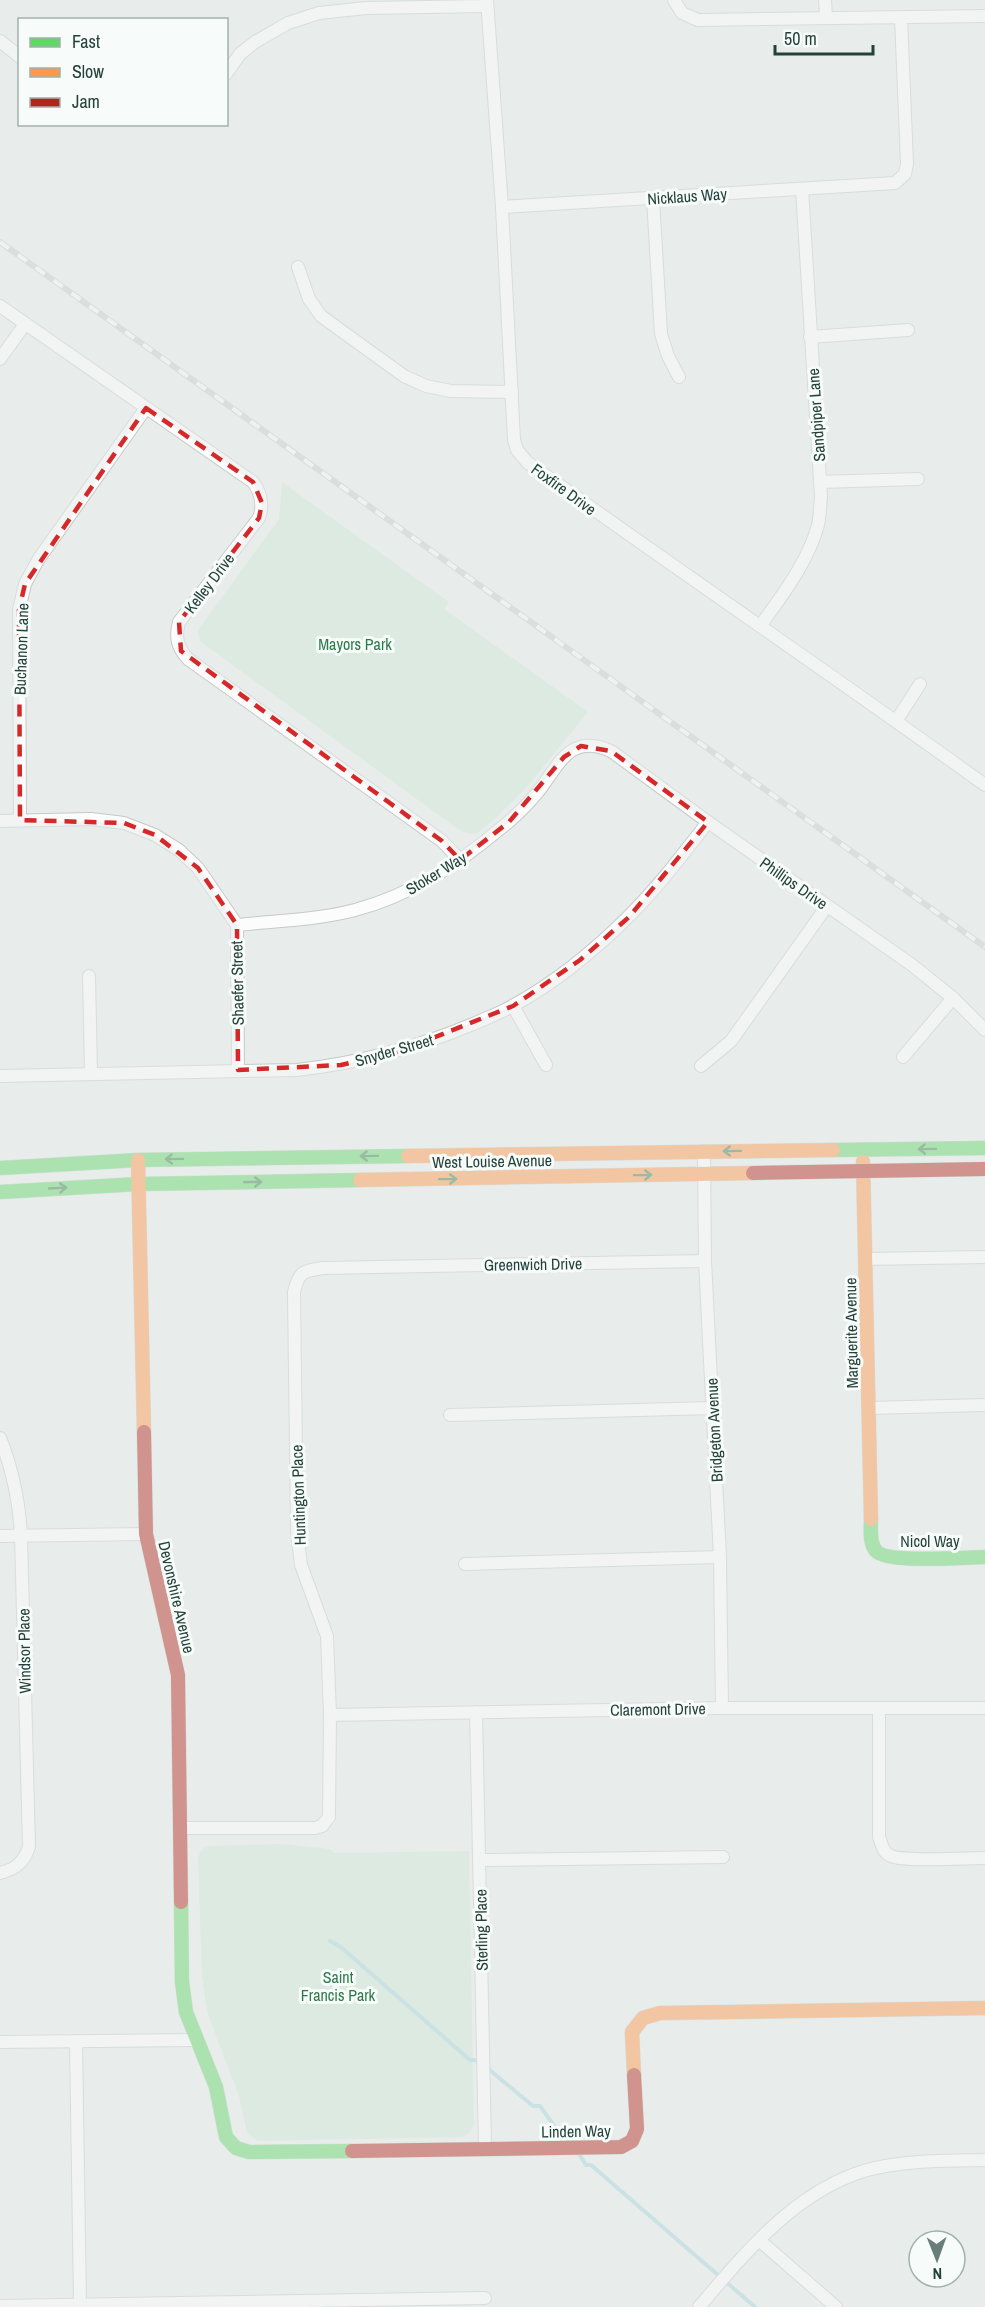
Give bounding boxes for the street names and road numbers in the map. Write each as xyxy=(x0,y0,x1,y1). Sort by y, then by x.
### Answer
street label: Nicklaus Way xyxy=(646,182,728,210)
street label: Sandpiper Lane xyxy=(802,368,830,462)
street label: Foxfire Drive xyxy=(527,458,601,520)
street label: Kelley Drive xyxy=(179,548,239,618)
street label: Buchanon Lane xyxy=(8,603,34,695)
street label: Stoker Way xyxy=(401,846,471,900)
street label: Phillips Drive xyxy=(756,852,832,914)
street label: Shaefer Street xyxy=(225,940,249,1025)
street label: Snyder Street xyxy=(352,1028,436,1072)
street label: West Louise Avenue xyxy=(432,1149,552,1173)
street label: Greenwich Drive xyxy=(484,1252,582,1276)
street label: Marguerite Avenue xyxy=(839,1277,863,1389)
street label: Bridgeton Avenue xyxy=(700,1377,728,1483)
street label: Huntington Place xyxy=(285,1444,311,1546)
street label: Nicol Way xyxy=(900,1530,960,1552)
street label: Devonshire Avenue xyxy=(153,1539,201,1655)
street label: Windsor Place xyxy=(12,1608,36,1694)
street label: Claremont Drive xyxy=(610,1697,706,1721)
street label: Sterling Place xyxy=(469,1889,493,1971)
street label: Linden Way xyxy=(541,2119,611,2143)

